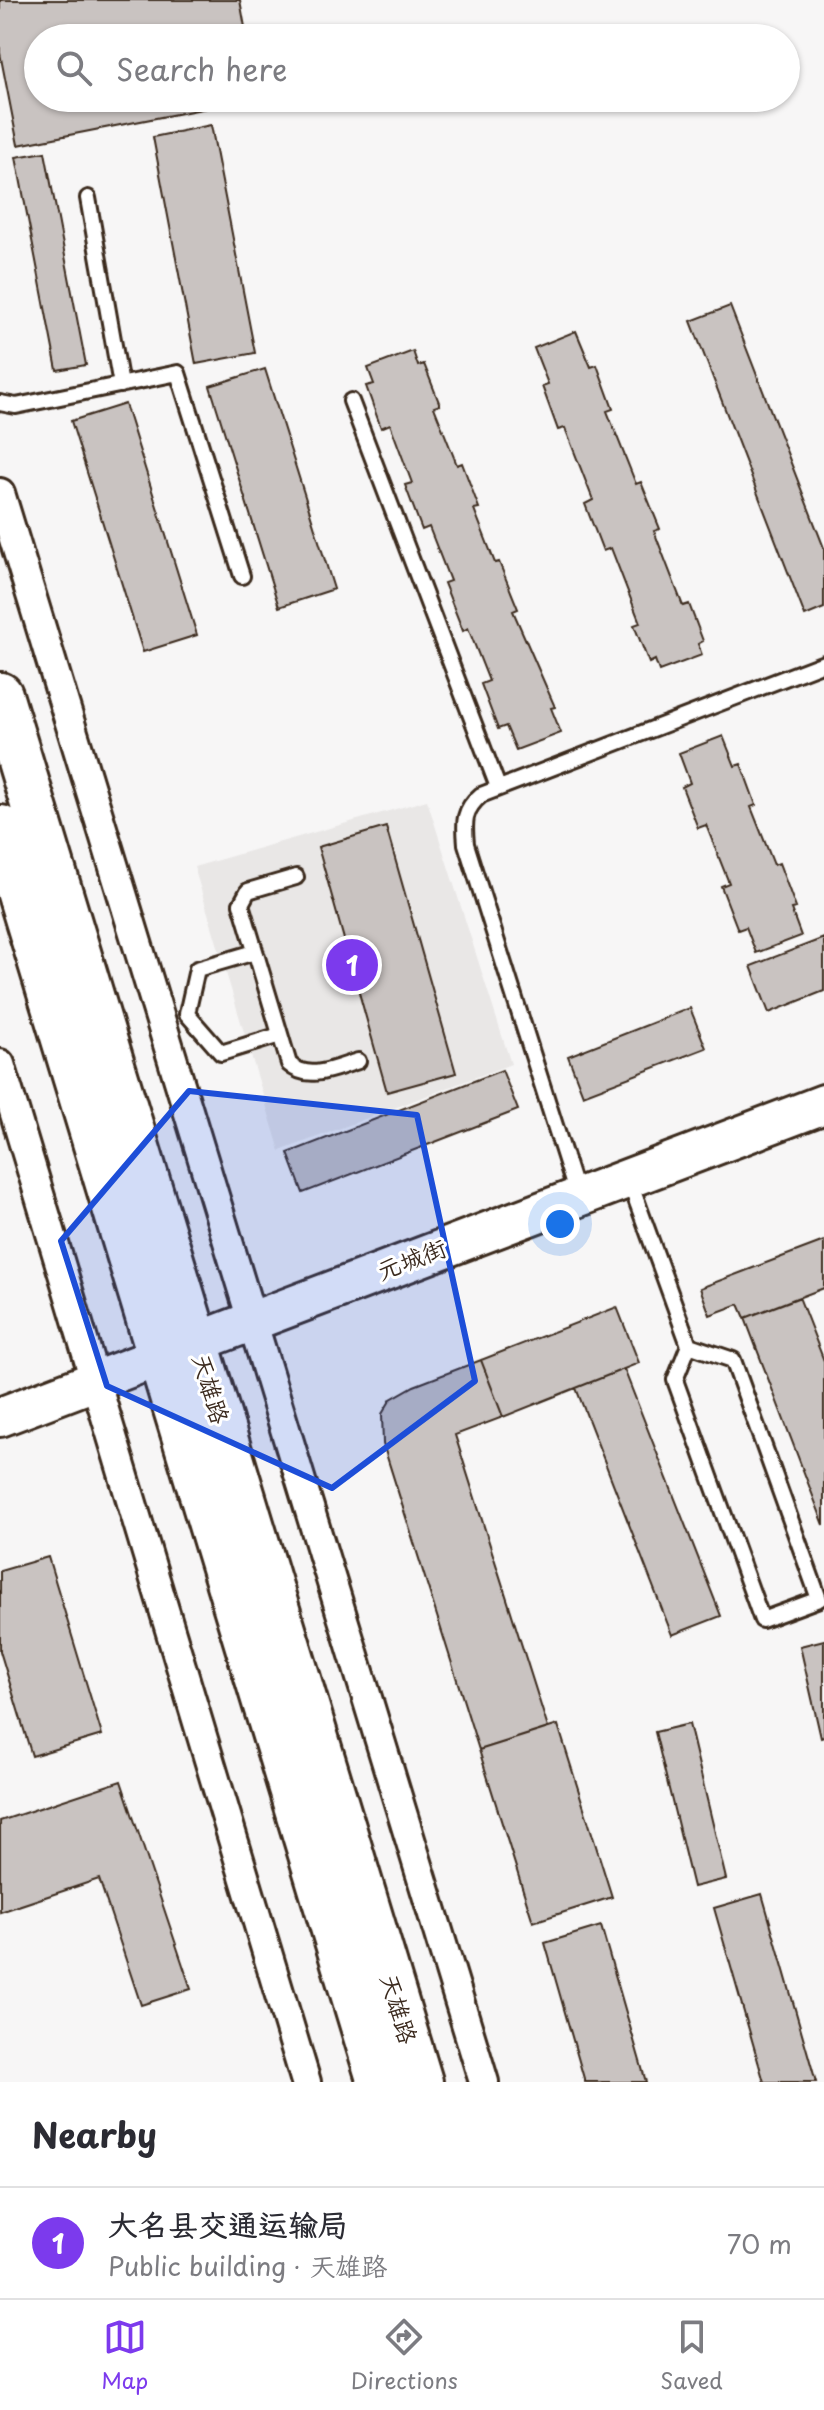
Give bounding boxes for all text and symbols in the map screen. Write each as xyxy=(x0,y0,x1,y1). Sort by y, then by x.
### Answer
search box xyxy=(24,24,800,112)
icon: search xyxy=(52,46,96,90)
text: Search here xyxy=(116,46,288,91)
pin: 1 xyxy=(326,935,378,995)
your location xyxy=(540,1204,580,1244)
street label: 元城街 xyxy=(371,1228,451,1288)
street label: 天雄路 xyxy=(184,1349,240,1428)
street label: 天雄路 xyxy=(372,1969,428,2048)
text: Nearby xyxy=(32,2108,157,2160)
text: 大名县交通运输局 xyxy=(108,2201,348,2246)
text: 1 xyxy=(52,2224,64,2263)
text: 70 m xyxy=(727,2224,792,2263)
text: Public building · 天雄路 xyxy=(108,2246,388,2285)
tab: Map xyxy=(101,2315,148,2396)
tab: Directions xyxy=(351,2315,458,2396)
tab: Saved xyxy=(660,2315,723,2396)

